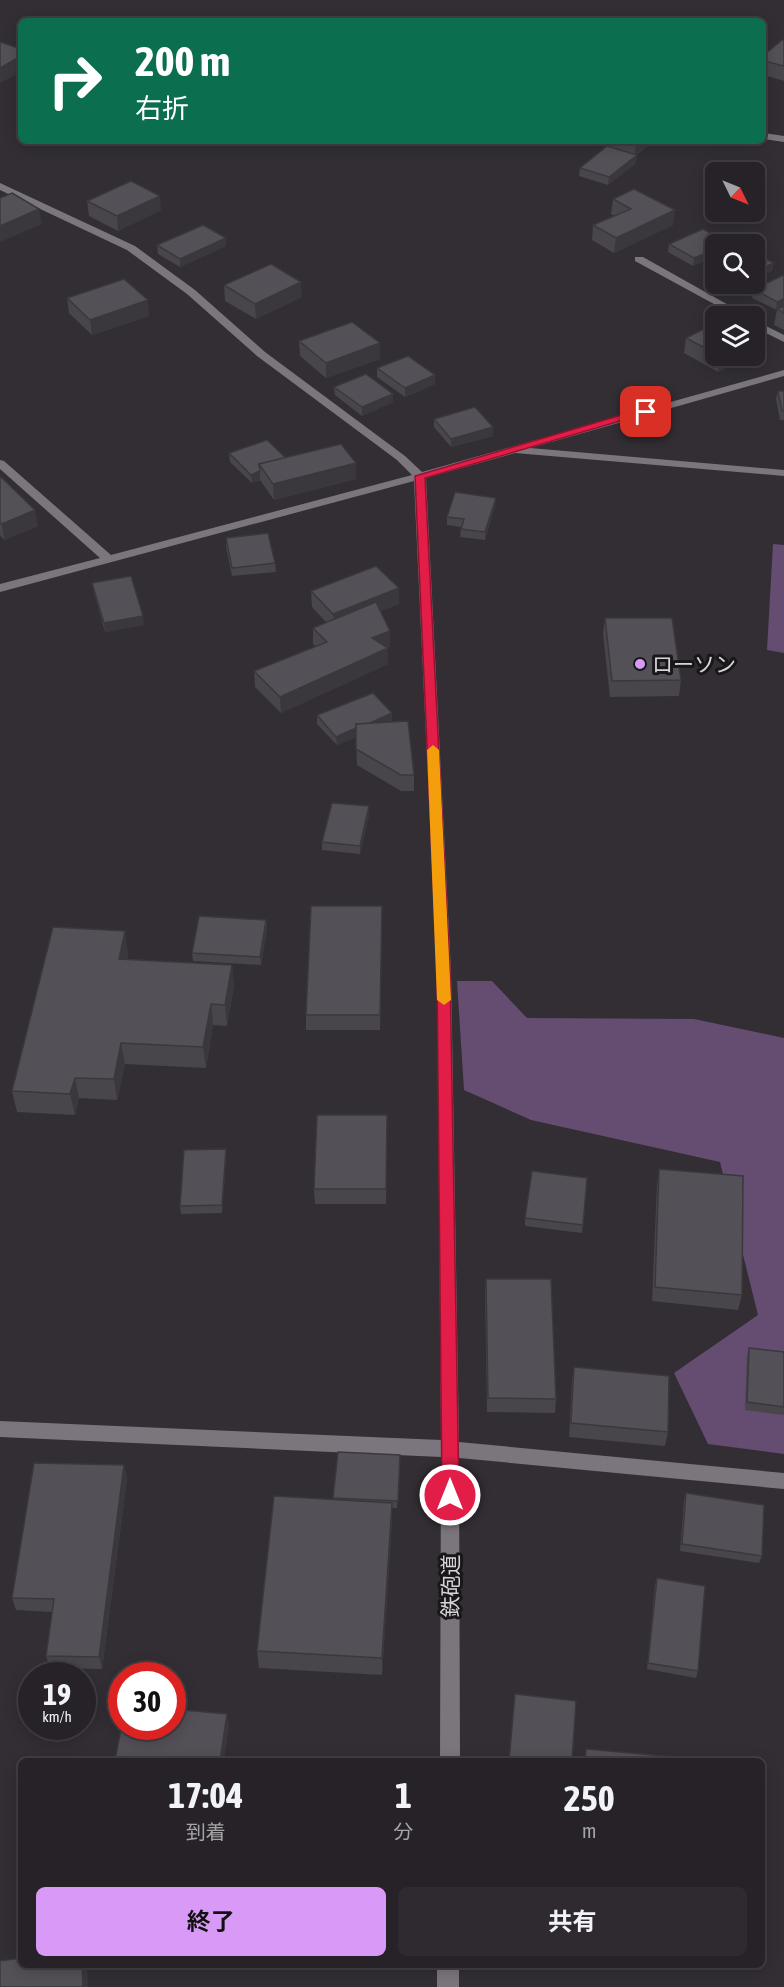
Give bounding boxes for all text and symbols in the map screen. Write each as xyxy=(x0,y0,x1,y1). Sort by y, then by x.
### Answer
text: 200 m xyxy=(135,37,230,85)
icon: right xyxy=(36,42,114,120)
text: 右折 xyxy=(135,93,189,124)
north arrow xyxy=(705,162,765,222)
map controls xyxy=(705,162,765,366)
button: search xyxy=(705,234,765,294)
button: layers xyxy=(705,306,765,366)
pin xyxy=(620,386,671,437)
icon: arrive xyxy=(629,395,662,428)
place label: ローソン xyxy=(652,652,736,676)
marker: ローソン xyxy=(633,657,647,671)
position arrow xyxy=(418,1463,482,1527)
street label: 鉄砲道 xyxy=(438,1555,462,1618)
speed limit sign: 30 xyxy=(108,1662,186,1740)
text: 19 xyxy=(43,1677,71,1711)
text: km/h xyxy=(42,1708,72,1725)
text: 17:04 xyxy=(168,1774,243,1816)
text: 1 xyxy=(395,1774,412,1816)
text: 250 xyxy=(564,1777,615,1819)
text: m xyxy=(582,1819,596,1842)
text: 到着 xyxy=(186,1820,226,1843)
text: 分 xyxy=(394,1820,414,1843)
button: 終了 xyxy=(36,1887,386,1956)
button: 共有 xyxy=(398,1887,747,1956)

